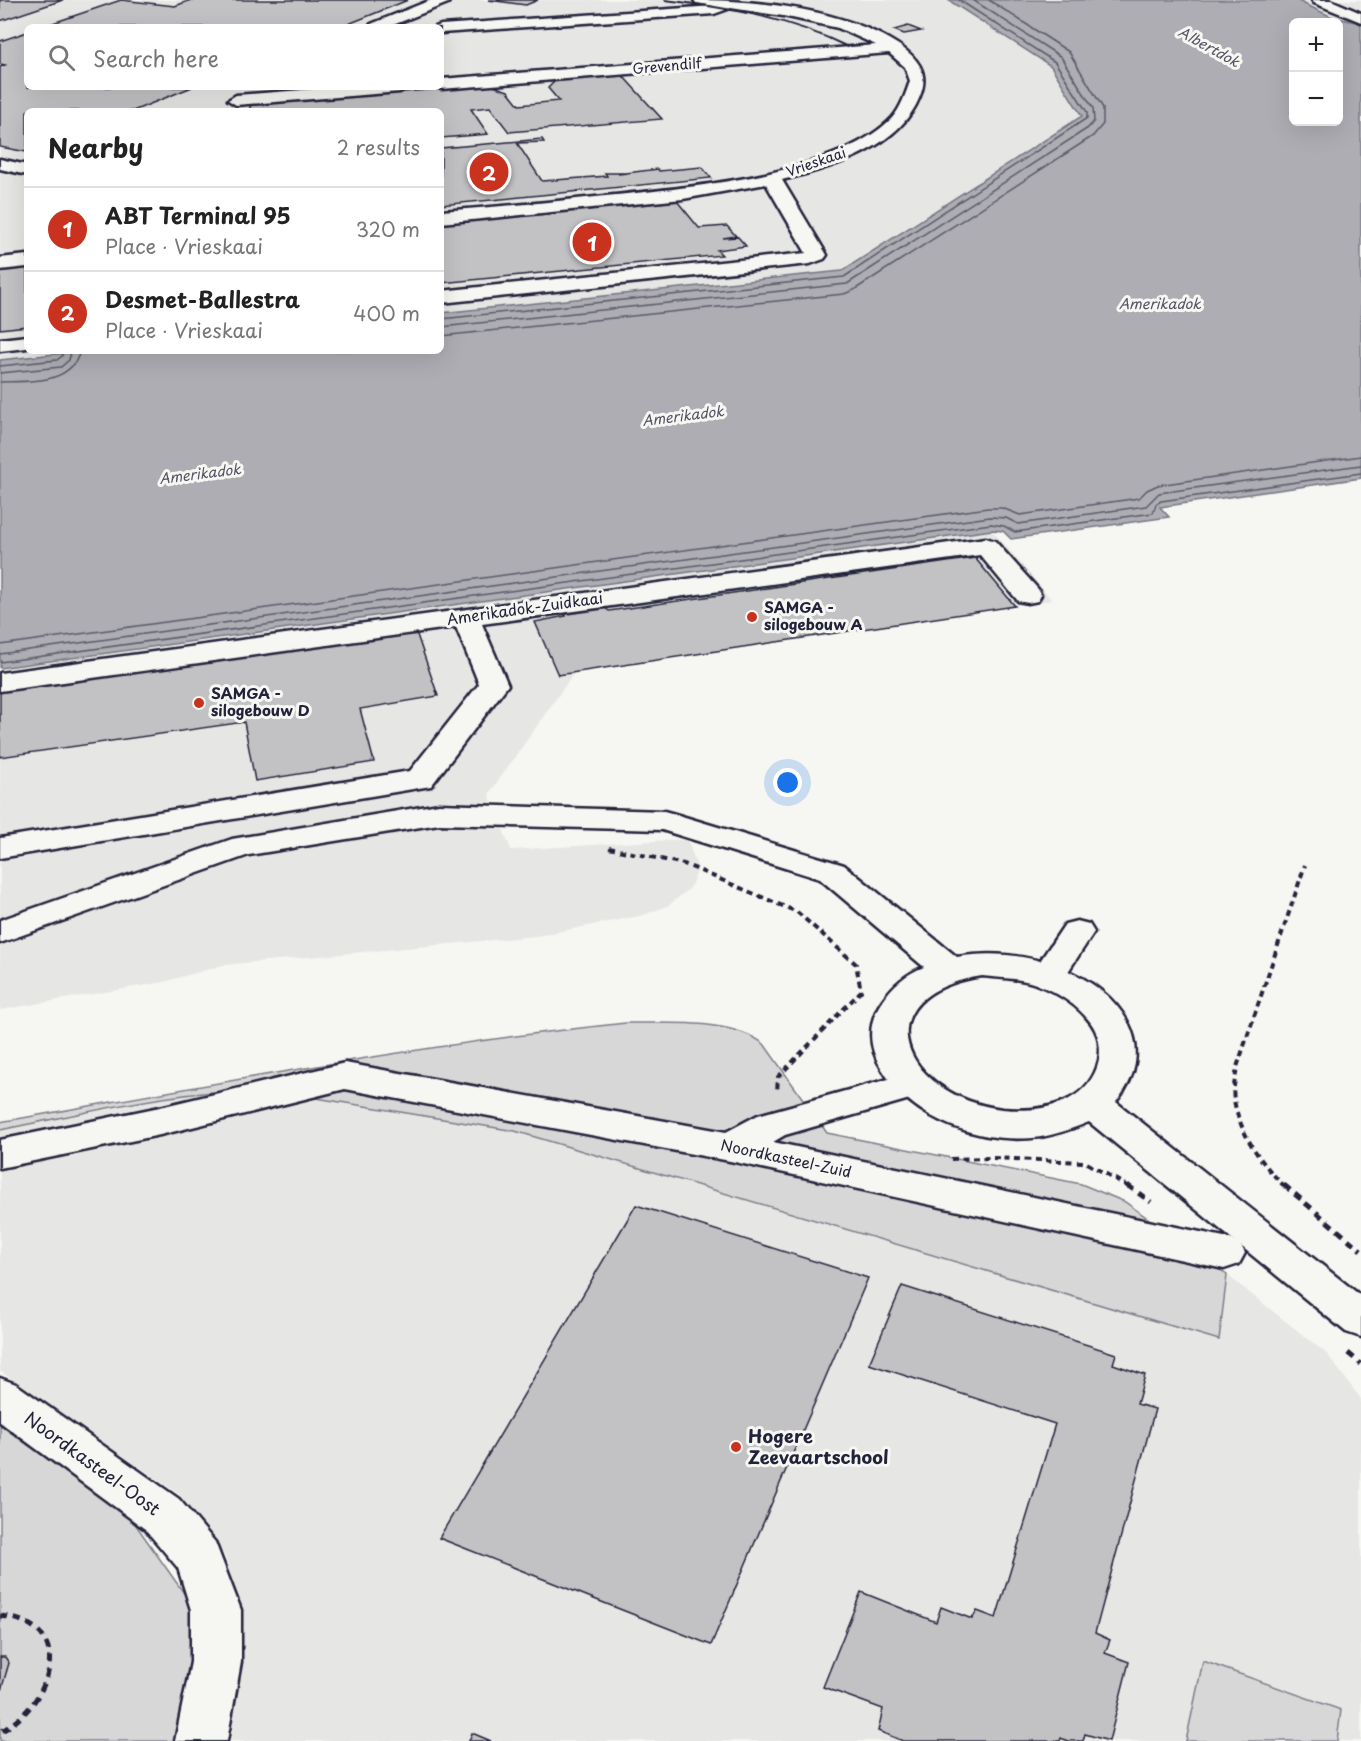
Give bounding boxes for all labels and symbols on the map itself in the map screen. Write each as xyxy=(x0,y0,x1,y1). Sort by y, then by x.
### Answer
water label: Albertdok xyxy=(1175,21,1244,72)
street label: Grevendilf xyxy=(631,52,704,79)
street label: Vrieskaai xyxy=(783,141,849,182)
pin: 2 xyxy=(470,150,508,195)
pin: 1 xyxy=(572,220,612,264)
water label: Amerikadok xyxy=(1119,293,1201,314)
water label: Amerikadok xyxy=(641,400,725,431)
water label: Amerikadok xyxy=(158,458,242,489)
street label: Amerikadok-Zuidkaai xyxy=(445,585,604,630)
place label: SAMGA - silogebouw A xyxy=(764,595,863,635)
marker: SAMGA - silogebouw A xyxy=(745,610,759,624)
place label: SAMGA - silogebouw D xyxy=(211,681,310,721)
marker: SAMGA - silogebouw D xyxy=(192,696,206,710)
your location xyxy=(773,768,802,797)
street label: Noordkasteel-Zuid xyxy=(719,1132,854,1183)
street label: Noordkasteel-Oost xyxy=(19,1404,166,1521)
place label: Hogere Zeevaartschool xyxy=(748,1422,889,1470)
marker: Hogere Zeevaartschool xyxy=(729,1440,743,1454)

